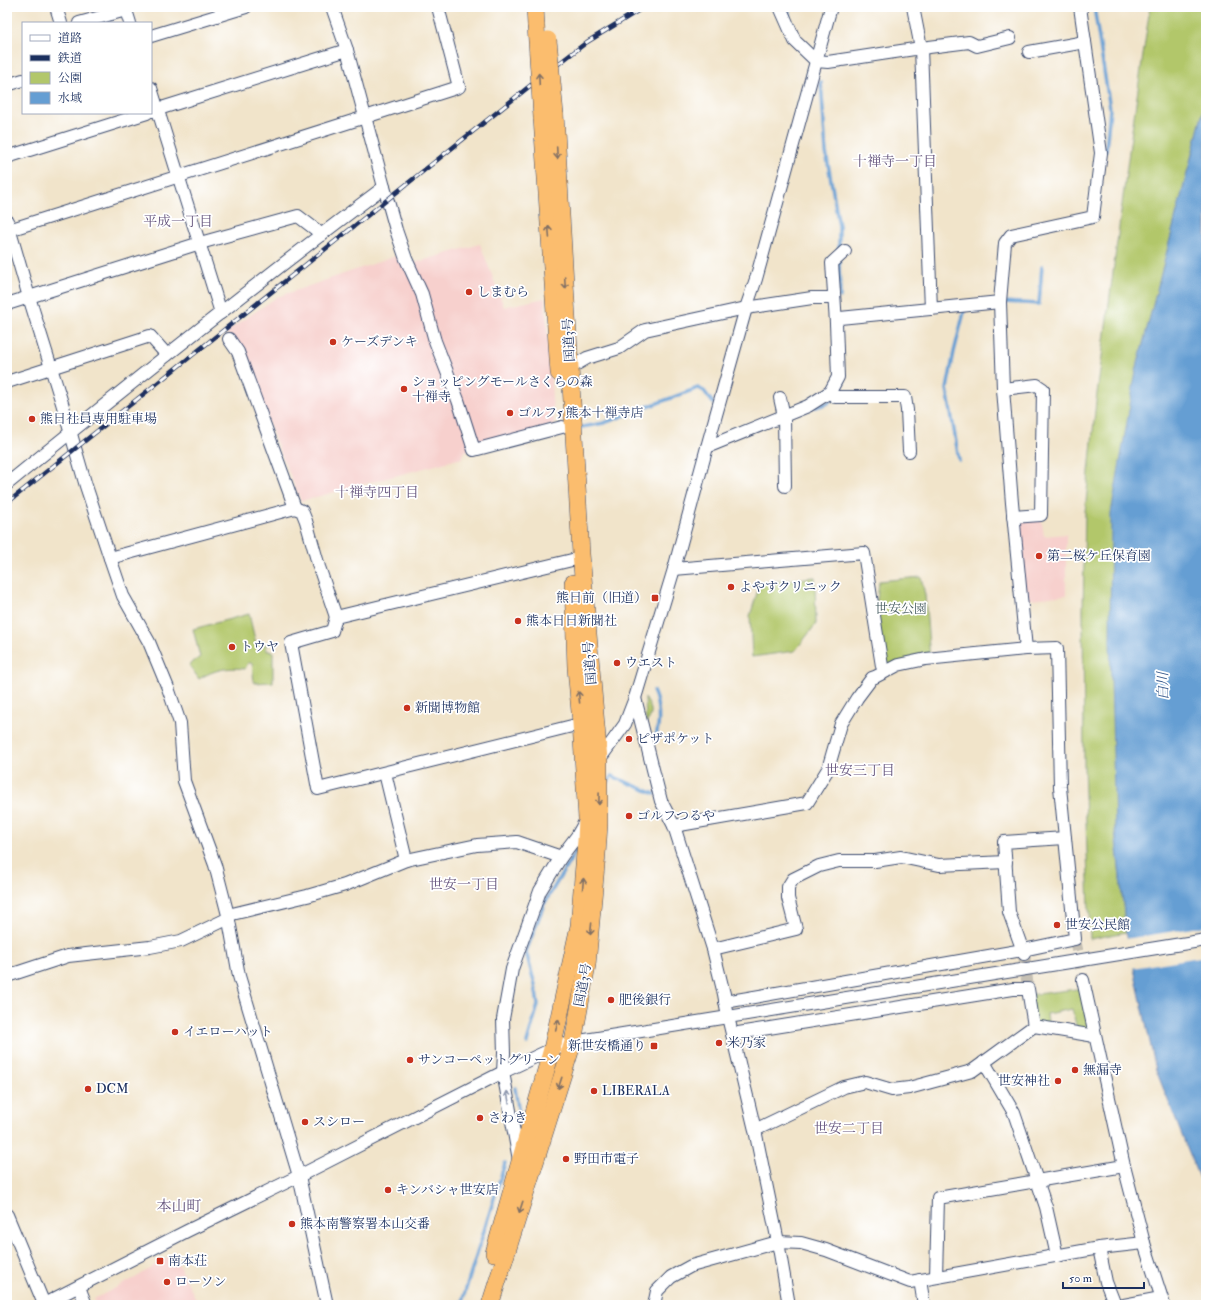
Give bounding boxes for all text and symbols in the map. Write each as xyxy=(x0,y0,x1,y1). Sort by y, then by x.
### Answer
legend xyxy=(22,22,152,114)
text: 道路 xyxy=(58,31,82,46)
text: 鉄道 xyxy=(57,51,82,66)
text: 公園 xyxy=(58,71,82,86)
one-way arrow xyxy=(536,73,543,86)
text: 水域 xyxy=(58,91,82,106)
one-way arrow xyxy=(554,146,561,159)
district label: 十禅寺一丁目 xyxy=(853,153,937,170)
district label: 平成一丁目 xyxy=(143,213,213,230)
one-way arrow xyxy=(546,226,553,239)
one-way arrow xyxy=(562,276,569,289)
place label: しまむら xyxy=(477,284,529,300)
marker: しまむら xyxy=(464,287,474,297)
street label: 国道3号 xyxy=(560,318,578,362)
place label: ケーズデンキ xyxy=(341,334,418,350)
marker: ケーズデンキ xyxy=(328,337,338,347)
place label: ショッピングモールさくらの森 十禅寺 xyxy=(412,374,593,405)
marker: ショッピングモールさくらの森 十禅寺 xyxy=(399,384,409,394)
place label: ゴルフ5 熊本十禅寺店 xyxy=(518,405,643,421)
marker: ゴルフ5 熊本十禅寺店 xyxy=(505,408,515,418)
place label: 熊日社員専用駐車場 xyxy=(40,411,157,427)
marker: 熊日社員専用駐車場 xyxy=(27,414,37,424)
district label: 十禅寺四丁目 xyxy=(335,484,419,501)
place label: 第二桜ケ丘保育園 xyxy=(1047,548,1151,564)
marker: 第二桜ケ丘保育園 xyxy=(1034,551,1044,561)
place label: よやすクリニック xyxy=(739,579,842,595)
marker: よやすクリニック xyxy=(726,582,736,592)
place label: 熊日前（旧道） xyxy=(556,590,647,606)
marker: 熊日前（旧道） xyxy=(650,593,660,603)
park label: 世安公園 xyxy=(875,601,927,617)
place label: 熊本日日新聞社 xyxy=(526,613,617,629)
marker: 熊本日日新聞社 xyxy=(513,616,523,626)
place label: トウヤ xyxy=(240,639,279,655)
street label: 国道3号 xyxy=(580,640,600,686)
marker: トウヤ xyxy=(227,642,237,652)
place label: ウエスト xyxy=(625,655,677,671)
marker: ウエスト xyxy=(612,658,622,668)
water label: 白川 xyxy=(1154,670,1172,700)
one-way arrow xyxy=(575,691,582,704)
place label: 新聞博物館 xyxy=(415,700,480,716)
marker: 新聞博物館 xyxy=(402,703,412,713)
place label: ピザポケット xyxy=(637,731,714,747)
marker: ピザポケット xyxy=(624,734,634,744)
district label: 世安三丁目 xyxy=(825,762,895,779)
one-way arrow xyxy=(595,792,603,805)
place label: ゴルフつるや xyxy=(637,808,715,824)
marker: ゴルフつるや xyxy=(624,811,634,821)
district label: 世安一丁目 xyxy=(429,876,499,893)
one-way arrow xyxy=(580,878,587,891)
place label: 世安公民館 xyxy=(1065,917,1130,933)
marker: 世安公民館 xyxy=(1052,920,1062,930)
one-way arrow xyxy=(587,922,595,935)
street label: 国道3号 xyxy=(571,962,595,1008)
place label: 肥後銀行 xyxy=(619,992,671,1008)
marker: 肥後銀行 xyxy=(606,995,616,1005)
one-way arrow xyxy=(554,1019,562,1032)
place label: イエローハット xyxy=(183,1024,273,1040)
marker: イエローハット xyxy=(170,1027,180,1037)
place label: 米乃家 xyxy=(727,1035,766,1051)
place label: 新世安橋通り xyxy=(568,1038,646,1054)
marker: 米乃家 xyxy=(714,1038,724,1048)
marker: 新世安橋通り xyxy=(649,1041,659,1051)
place label: サンコーペットグリーン xyxy=(418,1052,560,1068)
marker: サンコーペットグリーン xyxy=(405,1055,415,1065)
place label: 無漏寺 xyxy=(1083,1062,1122,1078)
marker: 無漏寺 xyxy=(1070,1065,1080,1075)
place label: 世安神社 xyxy=(998,1073,1050,1089)
marker: 世安神社 xyxy=(1053,1076,1063,1086)
one-way arrow xyxy=(556,1077,563,1090)
place label: DCM xyxy=(96,1081,129,1097)
place label: LIBERALA xyxy=(602,1083,671,1099)
marker: DCM xyxy=(83,1084,93,1094)
marker: LIBERALA xyxy=(589,1086,599,1096)
one-way arrow xyxy=(503,1091,511,1104)
place label: さわき xyxy=(488,1110,527,1126)
marker: さわき xyxy=(475,1113,485,1123)
place label: スシロー xyxy=(313,1114,365,1130)
marker: スシロー xyxy=(300,1117,310,1127)
district label: 世安二丁目 xyxy=(814,1120,884,1137)
place label: 野田市電子 xyxy=(574,1151,639,1167)
marker: 野田市電子 xyxy=(561,1154,571,1164)
place label: キンバシャ世安店 xyxy=(396,1182,499,1198)
marker: キンバシャ世安店 xyxy=(383,1185,393,1195)
district label: 本山町 xyxy=(156,1197,202,1216)
one-way arrow xyxy=(516,1201,524,1213)
place label: 熊本南警察署本山交番 xyxy=(300,1216,430,1232)
marker: 熊本南警察署本山交番 xyxy=(287,1219,297,1229)
place label: 南本荘 xyxy=(168,1253,207,1269)
marker: 南本荘 xyxy=(155,1256,165,1266)
scale bar xyxy=(1063,1264,1144,1290)
text: 50 m xyxy=(1069,1271,1093,1286)
place label: ローソン xyxy=(175,1274,226,1290)
marker: ローソン xyxy=(162,1277,172,1287)

